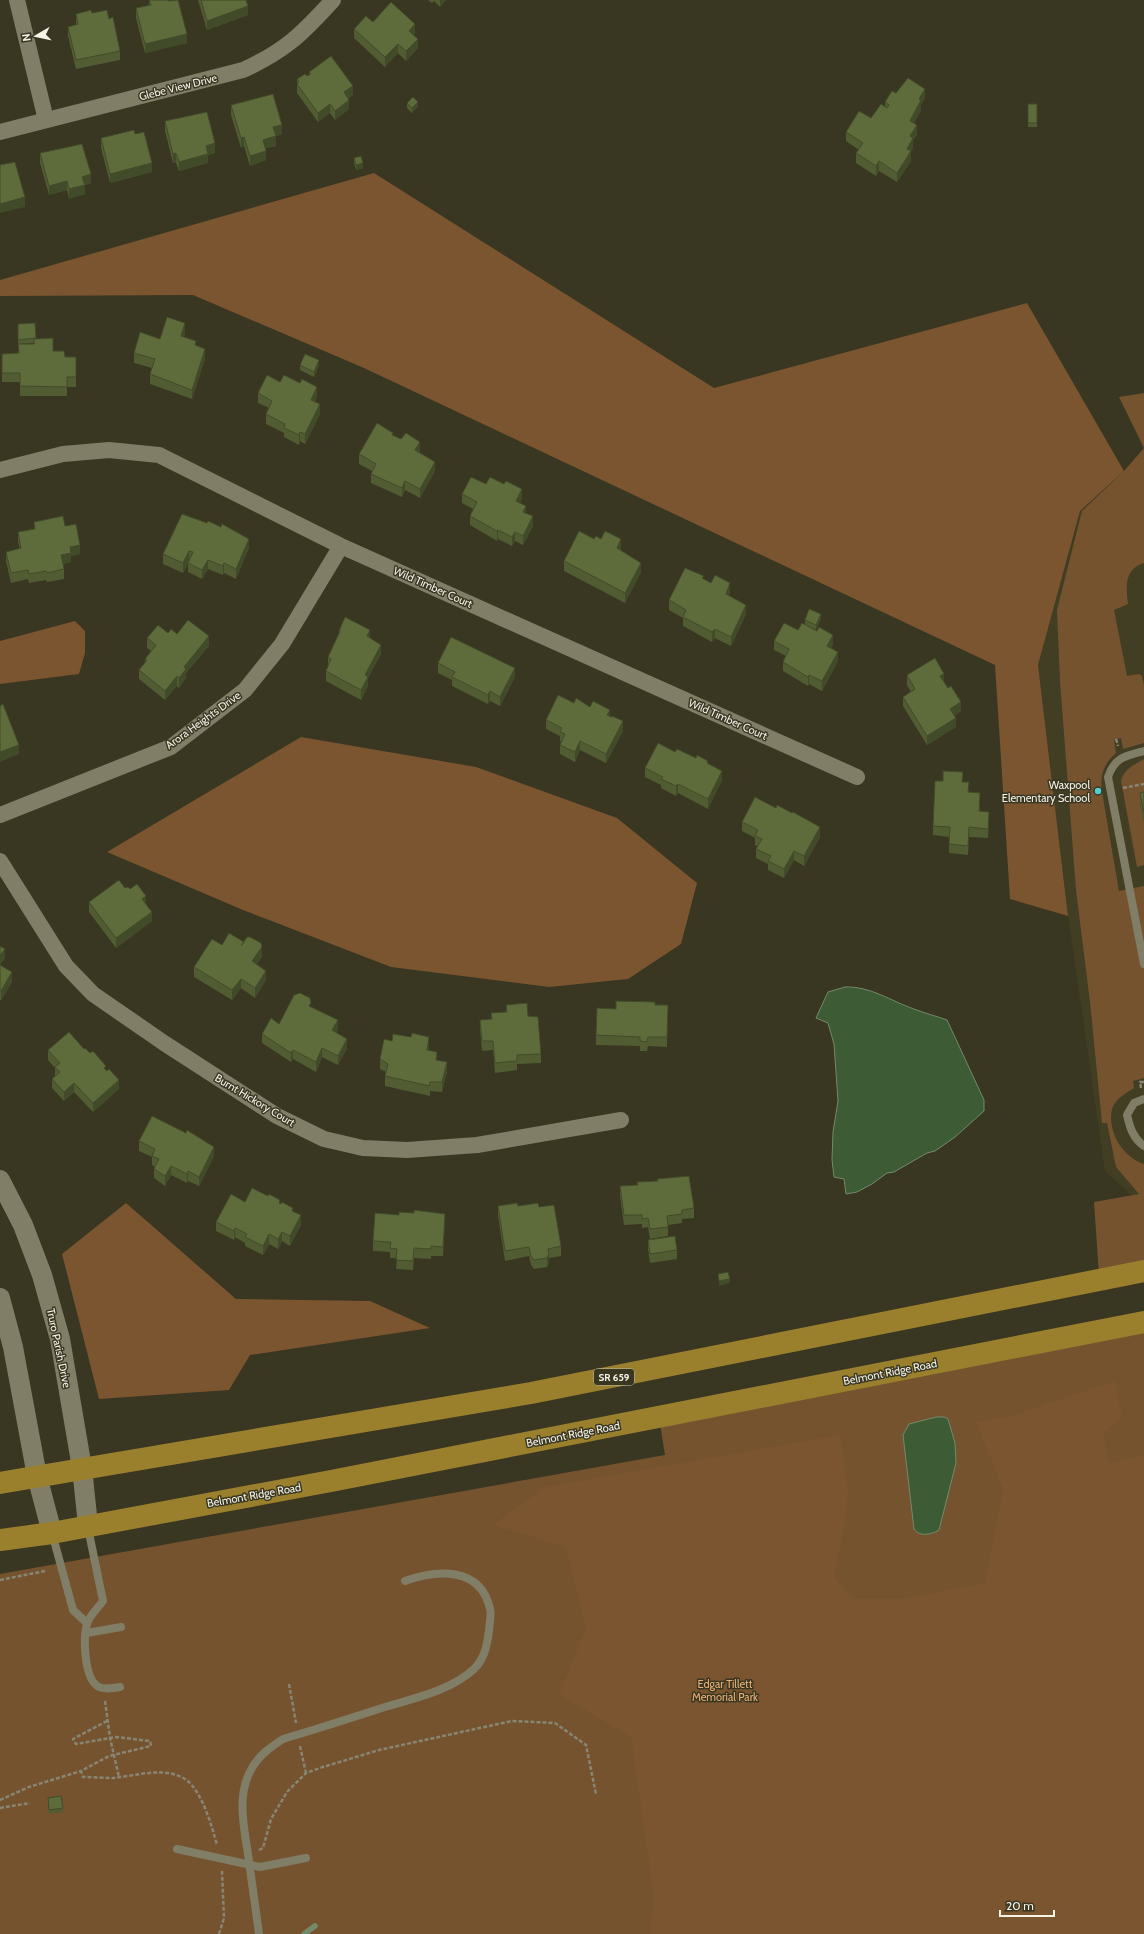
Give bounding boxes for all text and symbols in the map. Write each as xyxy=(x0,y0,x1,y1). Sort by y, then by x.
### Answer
north arrow xyxy=(16,16,56,56)
text: N xyxy=(19,33,34,43)
street label: Glebe View Drive xyxy=(137,70,219,103)
street label: Wild Timber Court xyxy=(391,563,475,611)
street label: Arora Heights Drive xyxy=(163,688,244,752)
street label: Wild Timber Court xyxy=(686,695,770,743)
place label: Waxpool Elementary School xyxy=(1002,778,1090,805)
marker: Waxpool Elementary School xyxy=(1093,786,1103,796)
street label: Burnt Hickory Court xyxy=(212,1071,298,1130)
street label: Truro Parish Drive xyxy=(44,1307,74,1389)
street label: Belmont Ridge Road xyxy=(842,1356,938,1388)
road number: SR 659 xyxy=(594,1369,634,1385)
street label: Belmont Ridge Road xyxy=(525,1418,621,1450)
street label: Belmont Ridge Road xyxy=(206,1480,302,1510)
park label: Edgar Tillett Memorial Park xyxy=(692,1677,758,1704)
scale bar xyxy=(1000,1892,1054,1918)
text: 20 m xyxy=(1006,1898,1034,1913)

